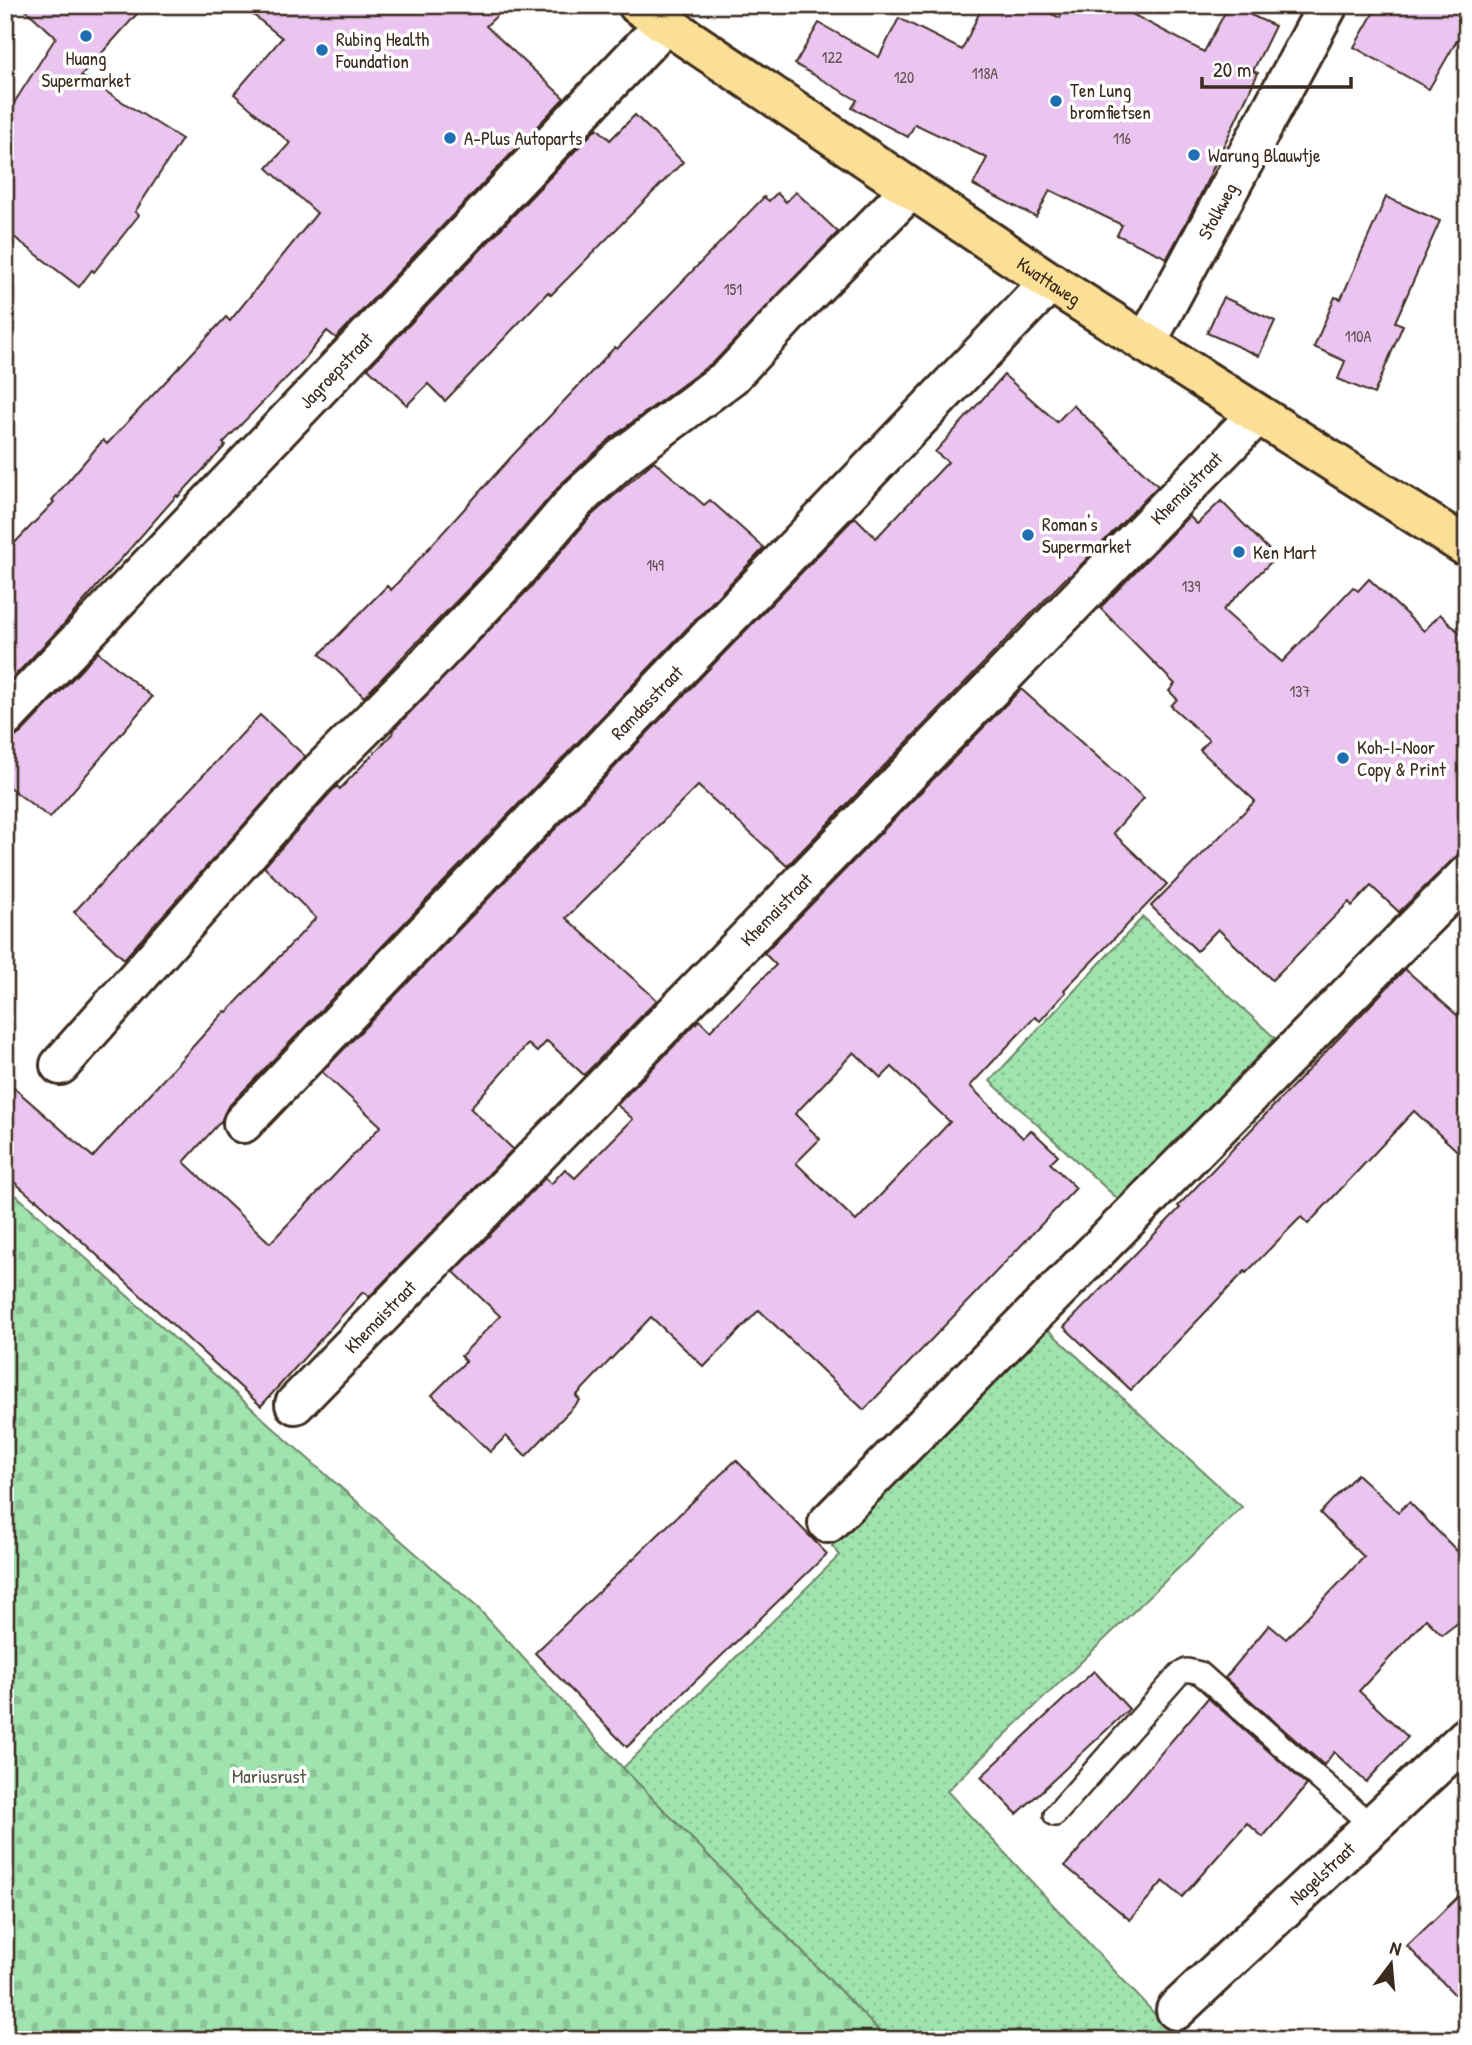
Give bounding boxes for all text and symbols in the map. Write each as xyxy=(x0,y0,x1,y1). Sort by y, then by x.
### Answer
place label: Rubing Health Foundation xyxy=(335,26,429,74)
marker: Huang Supermarket xyxy=(78,28,94,44)
marker: Rubing Health Foundation xyxy=(314,42,330,58)
place label: Huang Supermarket xyxy=(42,45,131,93)
house number: 122 xyxy=(822,46,843,68)
scale bar xyxy=(1202,46,1351,90)
text: 20 m xyxy=(1213,55,1251,84)
house number: 118A xyxy=(972,62,998,84)
house number: 120 xyxy=(894,66,914,88)
place label: Ten Lung bromfietsen xyxy=(1070,77,1151,125)
marker: Ten Lung bromfietsen xyxy=(1048,93,1064,109)
place label: A-Plus Autoparts xyxy=(464,125,582,151)
house number: 116 xyxy=(1113,127,1131,149)
marker: A-Plus Autoparts xyxy=(442,130,458,146)
place label: Warung Blauwtje xyxy=(1208,142,1321,168)
marker: Warung Blauwtje xyxy=(1186,147,1202,163)
street label: Stolkweg xyxy=(1191,178,1243,244)
street label: Kwattaweg xyxy=(1012,250,1086,311)
house number: 151 xyxy=(724,278,742,300)
house number: 110A xyxy=(1345,325,1371,347)
street label: Jagroepstraat xyxy=(293,326,379,414)
street label: Khemaistraat xyxy=(1144,445,1228,530)
place label: Roman's Supermarket xyxy=(1042,511,1131,559)
marker: Roman's Supermarket xyxy=(1020,527,1036,543)
place label: Ken Mart xyxy=(1253,539,1317,565)
marker: Ken Mart xyxy=(1231,544,1247,560)
house number: 149 xyxy=(646,554,664,576)
house number: 139 xyxy=(1182,575,1201,597)
street label: Ramdasstraat xyxy=(605,659,689,745)
house number: 137 xyxy=(1290,680,1311,702)
place label: Koh-I-Noor Copy & Print xyxy=(1357,734,1446,782)
marker: Koh-I-Noor Copy & Print xyxy=(1335,750,1351,766)
street label: Khemaistraat xyxy=(734,867,818,952)
street label: Khemaistraat xyxy=(338,1274,422,1359)
park label: Mariusrust xyxy=(232,1763,306,1789)
street label: Nagelstraat xyxy=(1283,1836,1361,1910)
north arrow xyxy=(1356,1930,1426,2000)
text: N xyxy=(1387,1934,1404,1962)

